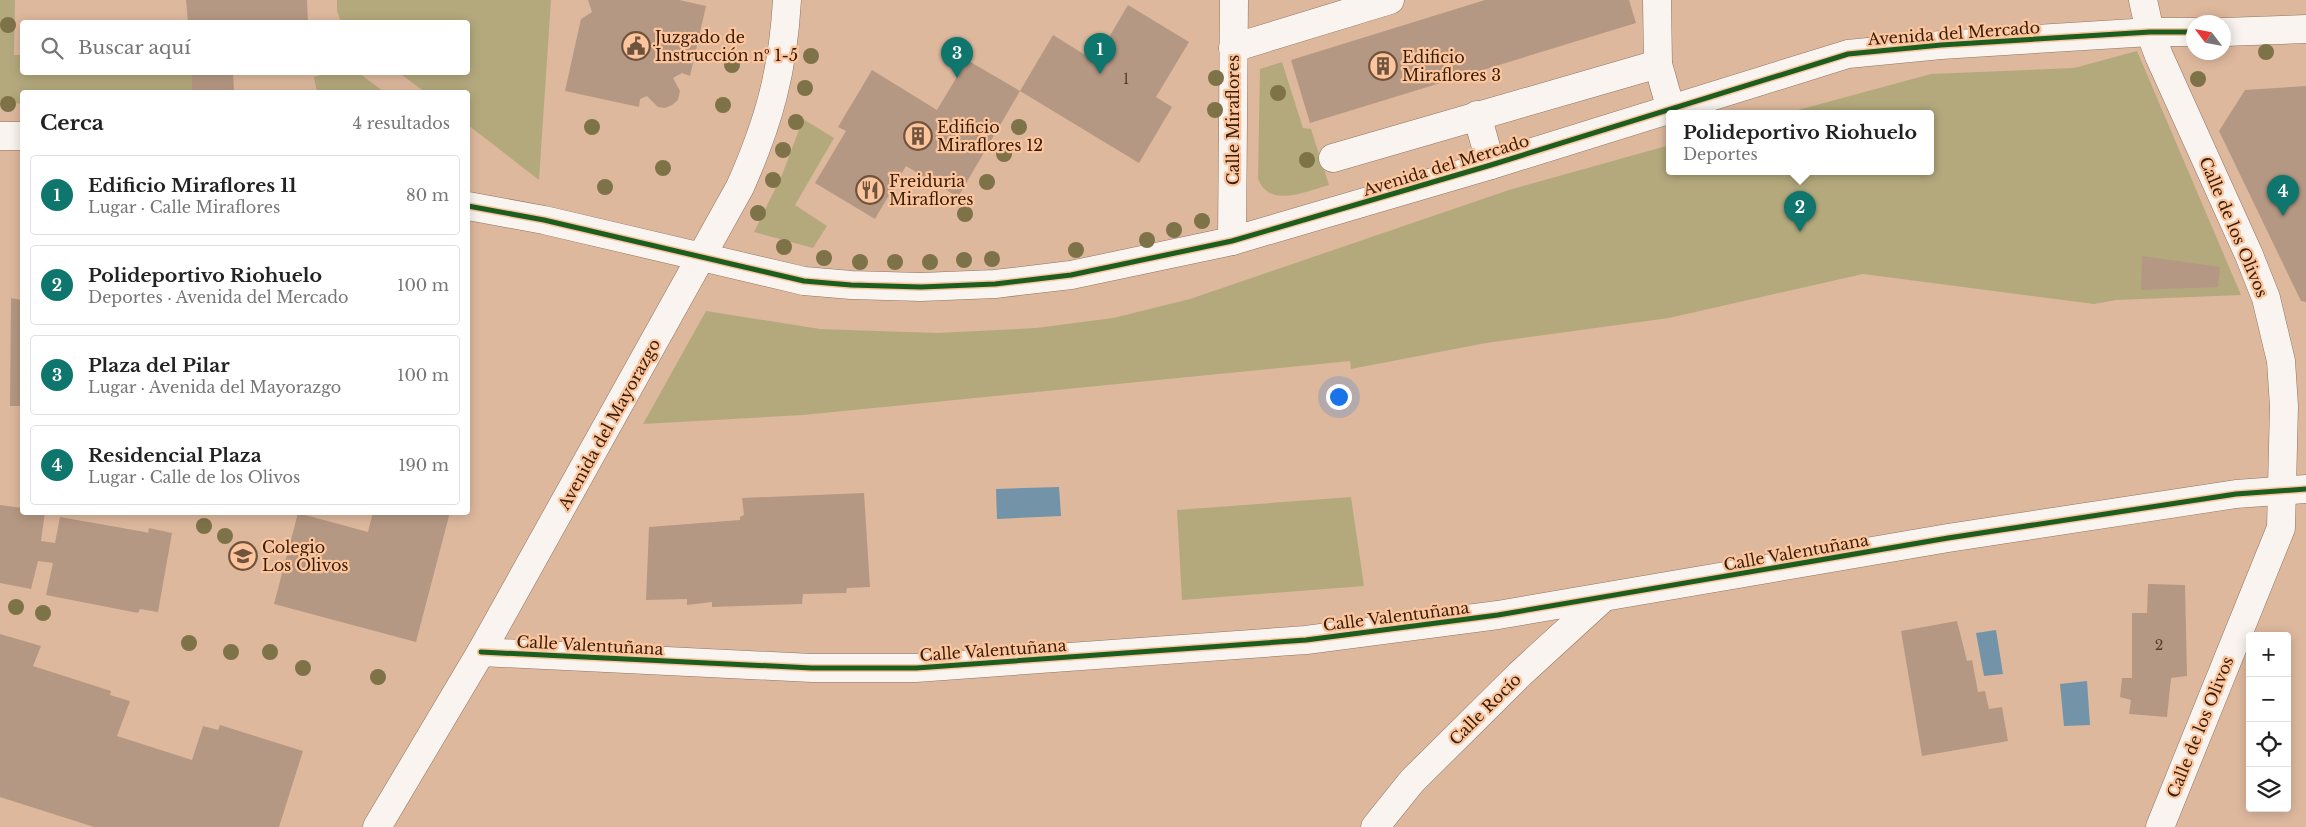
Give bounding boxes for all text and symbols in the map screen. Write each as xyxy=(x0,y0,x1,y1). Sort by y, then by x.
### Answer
north arrow xyxy=(2186,15,2231,60)
street label: Avenida del Mercado xyxy=(1866,17,2041,49)
search box xyxy=(20,20,470,75)
place label: Juzgado de Instrucción nº 1-5 xyxy=(653,27,798,65)
public building icon: Juzgado de Instrucción nº 1-5 xyxy=(621,31,651,61)
pin: 1 xyxy=(1084,33,1116,74)
icon: search xyxy=(38,34,66,62)
text: Buscar aquí xyxy=(78,36,191,59)
pin: 3 xyxy=(941,37,973,78)
place label: Edificio Miraflores 3 xyxy=(1402,47,1501,85)
building icon: Edificio Miraflores 3 xyxy=(1368,51,1398,81)
street label: Calle Miraflores xyxy=(1223,55,1243,185)
house number: 1 xyxy=(1123,70,1129,88)
text: Cerca xyxy=(40,110,104,136)
popup xyxy=(1666,110,1934,175)
text: 4 resultados xyxy=(353,113,450,133)
place label: Edificio Miraflores 12 xyxy=(937,117,1043,155)
building icon: Edificio Miraflores 12 xyxy=(903,121,933,151)
text: Polideportivo Riohuelo xyxy=(1683,121,1917,144)
street label: Avenida del Mercado xyxy=(1360,130,1532,200)
text: Deportes xyxy=(1683,144,1758,164)
street label: Calle de los Olivos xyxy=(2195,154,2273,300)
place label: Freiduria Miraflores xyxy=(889,171,974,209)
text: Edificio Miraflores 11 xyxy=(88,174,297,197)
restaurant icon: Freiduria Miraflores xyxy=(855,175,885,205)
pin: 4 xyxy=(2267,175,2299,216)
text: 1 xyxy=(54,185,60,205)
text: 80 m xyxy=(406,185,449,205)
pin: 2 xyxy=(1784,191,1816,232)
text: Lugar · Calle Miraflores xyxy=(88,197,280,217)
text: Polideportivo Riohuelo xyxy=(88,264,322,287)
text: 2 xyxy=(52,275,62,295)
text: 100 m xyxy=(397,275,449,295)
text: Deportes · Avenida del Mercado xyxy=(88,287,349,307)
street label: Avenida del Mayorazgo xyxy=(553,335,664,514)
text: Plaza del Pilar xyxy=(88,354,230,377)
text: 3 xyxy=(52,365,62,385)
text: 100 m xyxy=(397,365,449,385)
text: Lugar · Avenida del Mayorazgo xyxy=(88,377,341,397)
your location xyxy=(1326,384,1352,410)
text: Residencial Plaza xyxy=(88,444,262,467)
text: 4 xyxy=(52,455,62,475)
text: 190 m xyxy=(398,455,449,475)
text: Lugar · Calle de los Olivos xyxy=(88,467,300,487)
street label: Calle Valentuñana xyxy=(1722,529,1870,575)
place label: Colegio Los Olivos xyxy=(262,537,349,575)
school or university icon: Colegio Los Olivos xyxy=(228,541,258,571)
street label: Calle Valentuñana xyxy=(1322,597,1470,635)
street label: Calle Valentuñana xyxy=(516,631,664,659)
map controls xyxy=(2246,632,2291,812)
button: + xyxy=(2246,632,2291,677)
street label: Calle Valentuñana xyxy=(919,635,1067,665)
house number: 2 xyxy=(2155,636,2163,654)
street label: Calle de los Olivos xyxy=(2163,653,2237,801)
street label: Calle Rocío xyxy=(1445,669,1525,749)
button: − xyxy=(2246,677,2291,722)
button: locate xyxy=(2246,722,2291,767)
button: layers xyxy=(2246,767,2291,812)

